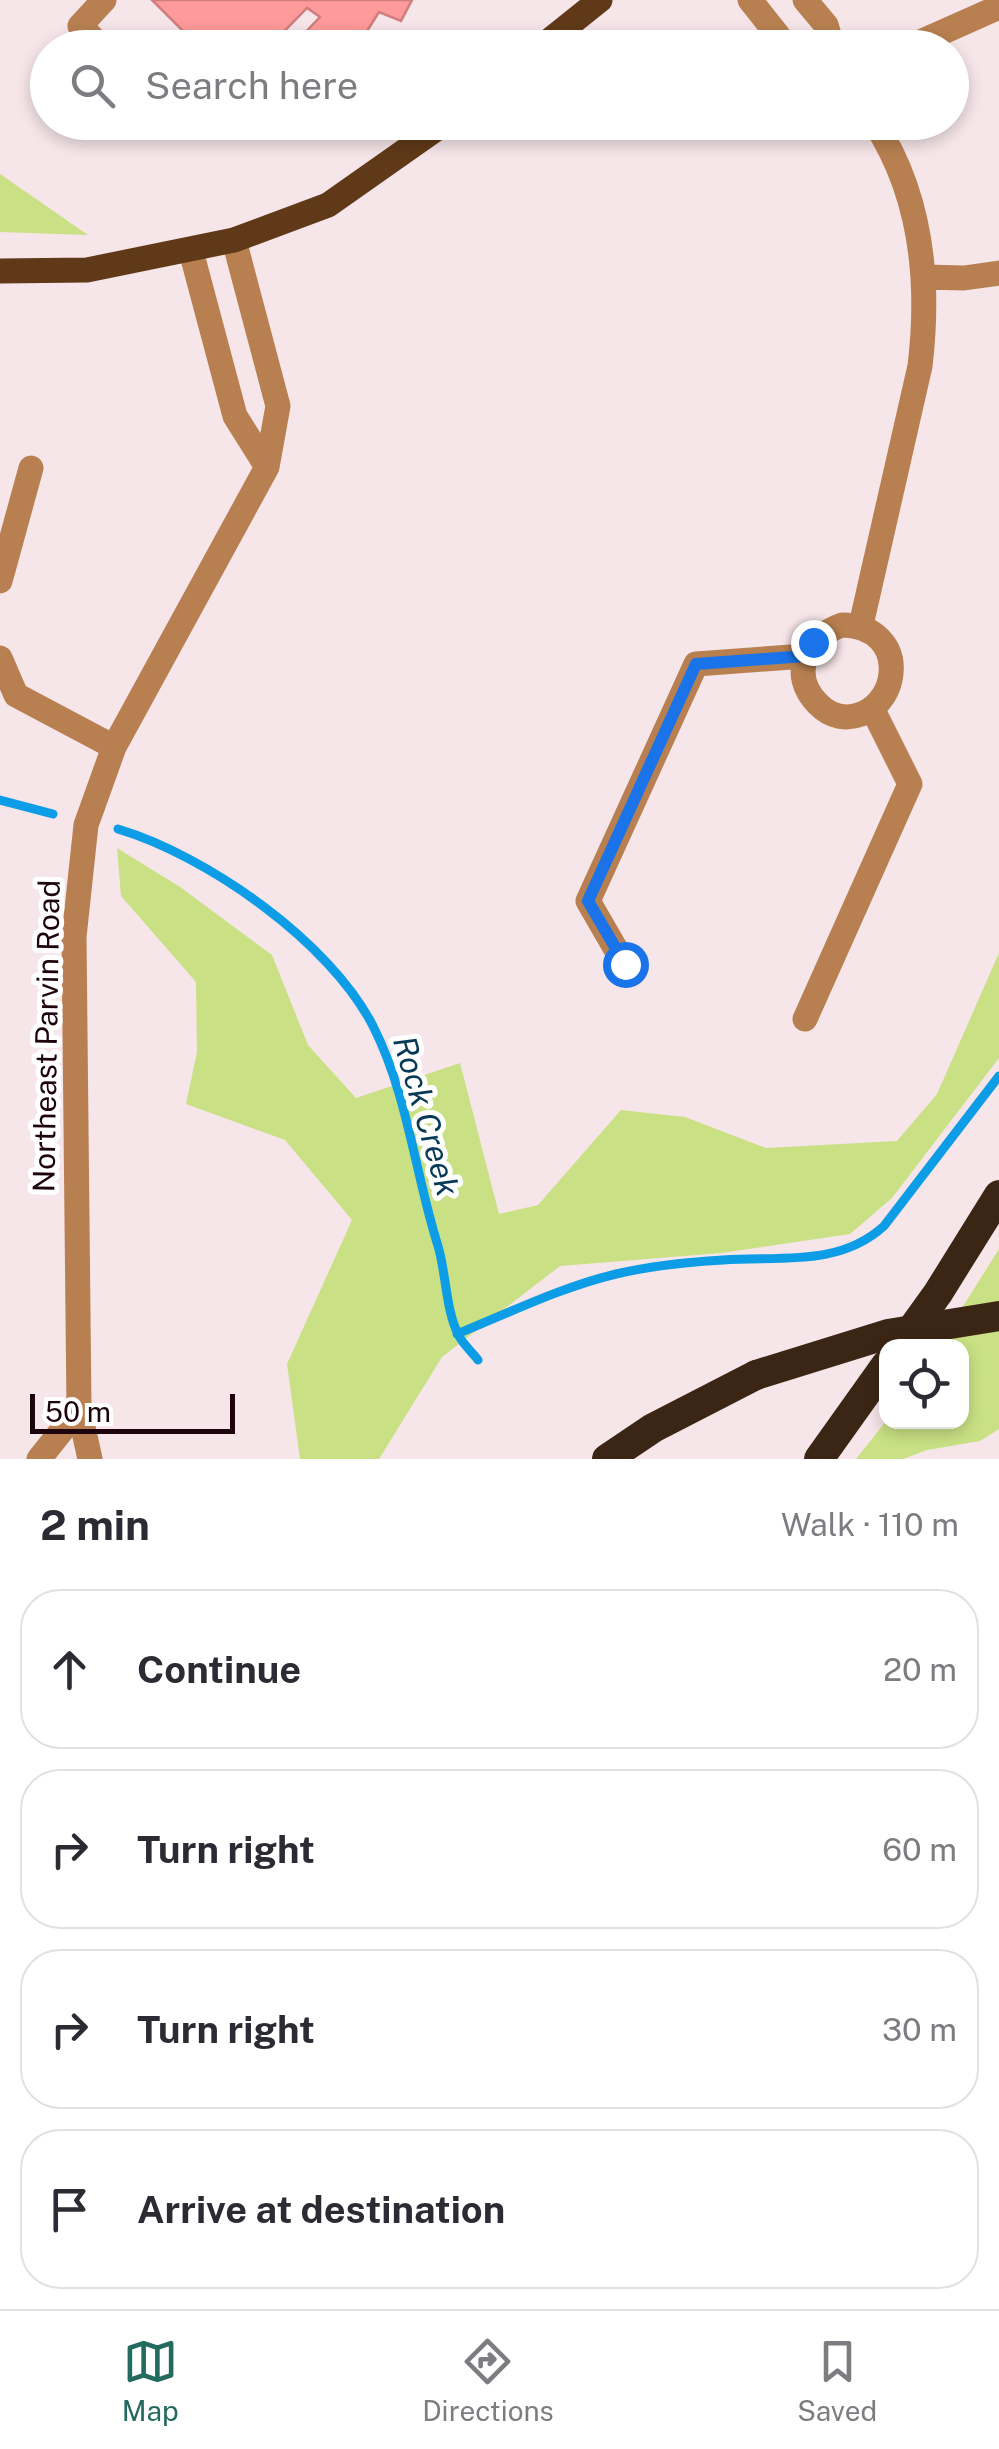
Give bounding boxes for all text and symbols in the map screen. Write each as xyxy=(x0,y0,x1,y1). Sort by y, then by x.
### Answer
search box xyxy=(30,30,969,140)
icon: search xyxy=(65,58,120,113)
text: Search here xyxy=(145,63,358,108)
route end xyxy=(791,620,837,666)
street label: Northeast Parvin Road xyxy=(25,879,67,1193)
route start xyxy=(603,942,649,988)
water label: Rock Creek xyxy=(386,1032,467,1201)
map controls xyxy=(879,1339,969,1429)
button: locate xyxy=(879,1339,969,1429)
scale bar xyxy=(30,1389,235,1434)
text: 50 m xyxy=(45,1395,111,1428)
text: 2 min xyxy=(40,1500,150,1549)
text: Walk · 110 m xyxy=(781,1506,959,1543)
icon: ahead xyxy=(42,1642,97,1697)
text: Continue xyxy=(137,1647,301,1692)
text: 20 m xyxy=(883,1651,957,1688)
icon: right xyxy=(42,1822,97,1877)
text: Turn right xyxy=(137,1827,315,1872)
text: 60 m xyxy=(882,1831,957,1868)
icon: right xyxy=(42,2002,97,2057)
text: Turn right xyxy=(137,2007,315,2052)
text: 30 m xyxy=(882,2011,957,2048)
icon: arrive xyxy=(42,2182,97,2237)
text: Arrive at destination xyxy=(137,2187,505,2232)
tab: Map xyxy=(122,2334,179,2427)
tab: Directions xyxy=(422,2334,554,2427)
tab: Saved xyxy=(797,2334,877,2427)

